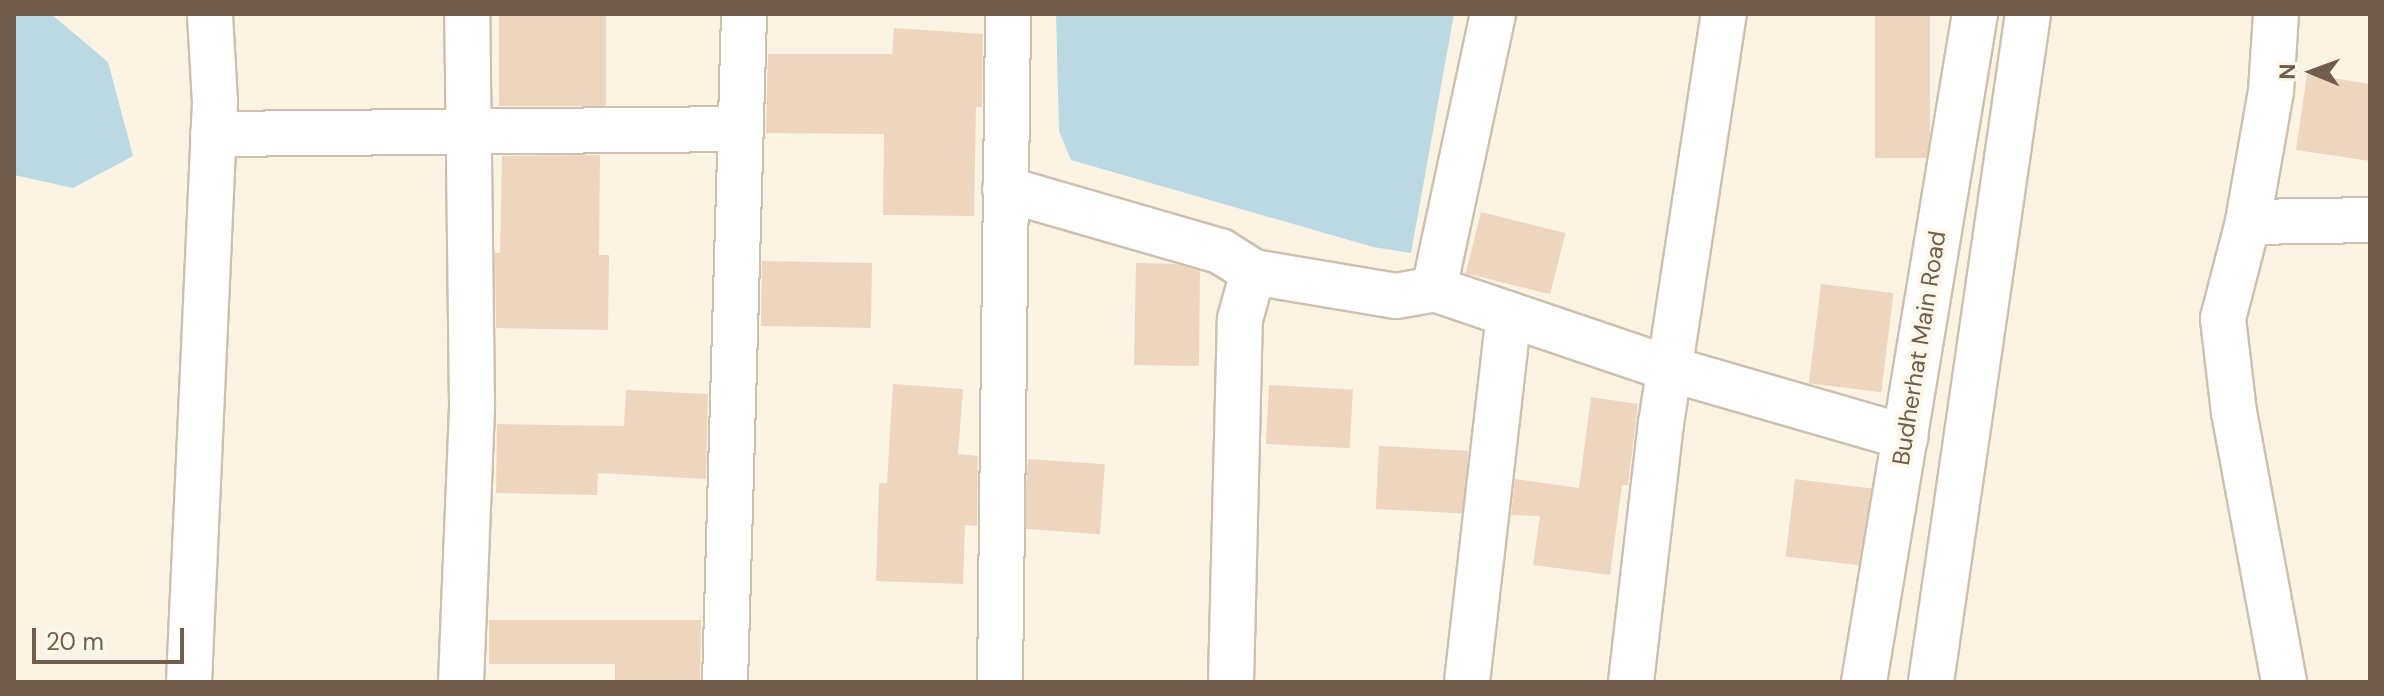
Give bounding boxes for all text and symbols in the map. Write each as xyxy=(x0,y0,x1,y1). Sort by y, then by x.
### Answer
north arrow xyxy=(2272,32,2352,112)
text: N xyxy=(2273,63,2302,80)
street label: Budherhat Main Road xyxy=(1886,229,1952,467)
scale bar xyxy=(36,612,188,662)
text: 20 m xyxy=(46,626,104,657)

